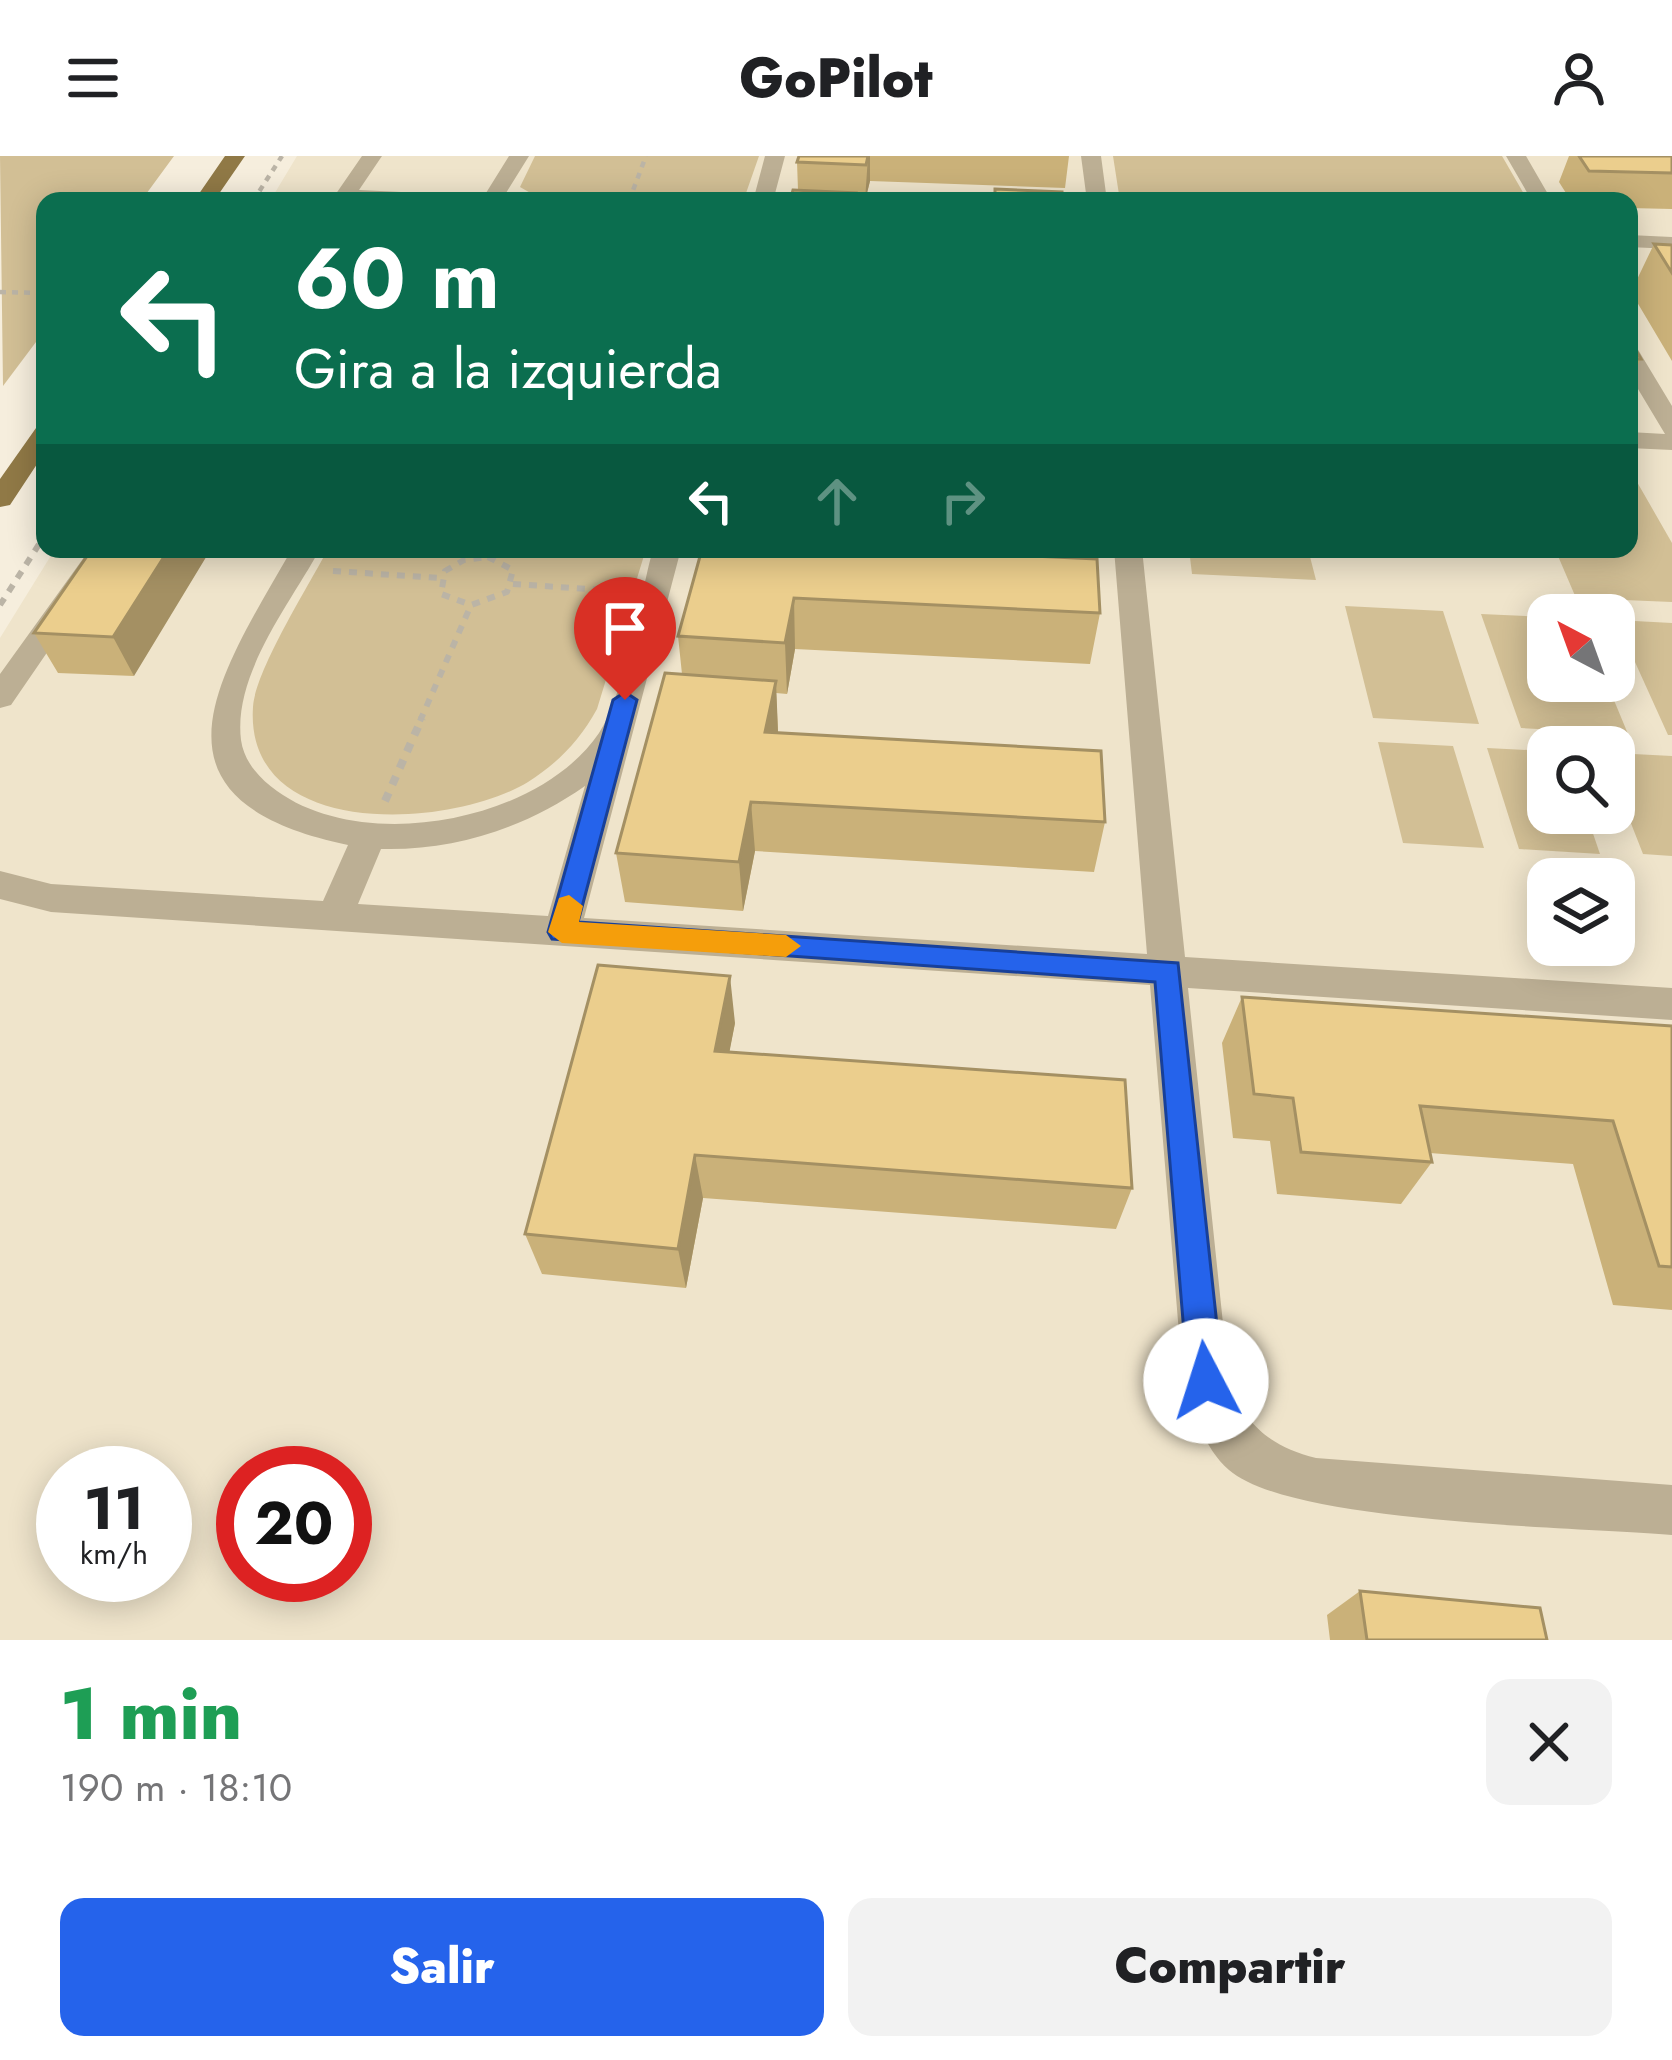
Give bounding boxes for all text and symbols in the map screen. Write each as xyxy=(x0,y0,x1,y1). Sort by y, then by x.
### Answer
text: GoPilot xyxy=(739,39,933,117)
icon: menu xyxy=(60,45,126,111)
icon: person xyxy=(1546,45,1612,111)
text: 60 m xyxy=(294,218,500,340)
icon: left xyxy=(96,240,252,396)
text: Gira a la izquierda xyxy=(294,330,722,408)
icon: left xyxy=(678,468,744,534)
icon: ahead xyxy=(804,468,870,534)
icon: right xyxy=(930,468,996,534)
pin xyxy=(574,577,676,700)
north arrow xyxy=(1527,594,1635,702)
map controls xyxy=(1527,594,1635,966)
icon: arrive xyxy=(592,595,658,661)
button: search xyxy=(1527,726,1635,834)
button: layers xyxy=(1527,858,1635,966)
position arrow xyxy=(1143,1318,1269,1444)
speed limit sign: 20 xyxy=(216,1446,372,1602)
text: 11 xyxy=(83,1465,145,1552)
text: km/h xyxy=(80,1532,148,1575)
text: 1 min xyxy=(60,1662,242,1766)
button: close xyxy=(1486,1679,1612,1805)
text: 190 m · 18:10 xyxy=(60,1759,292,1816)
button: Salir xyxy=(60,1898,824,2036)
button: Compartir xyxy=(848,1898,1612,2036)

